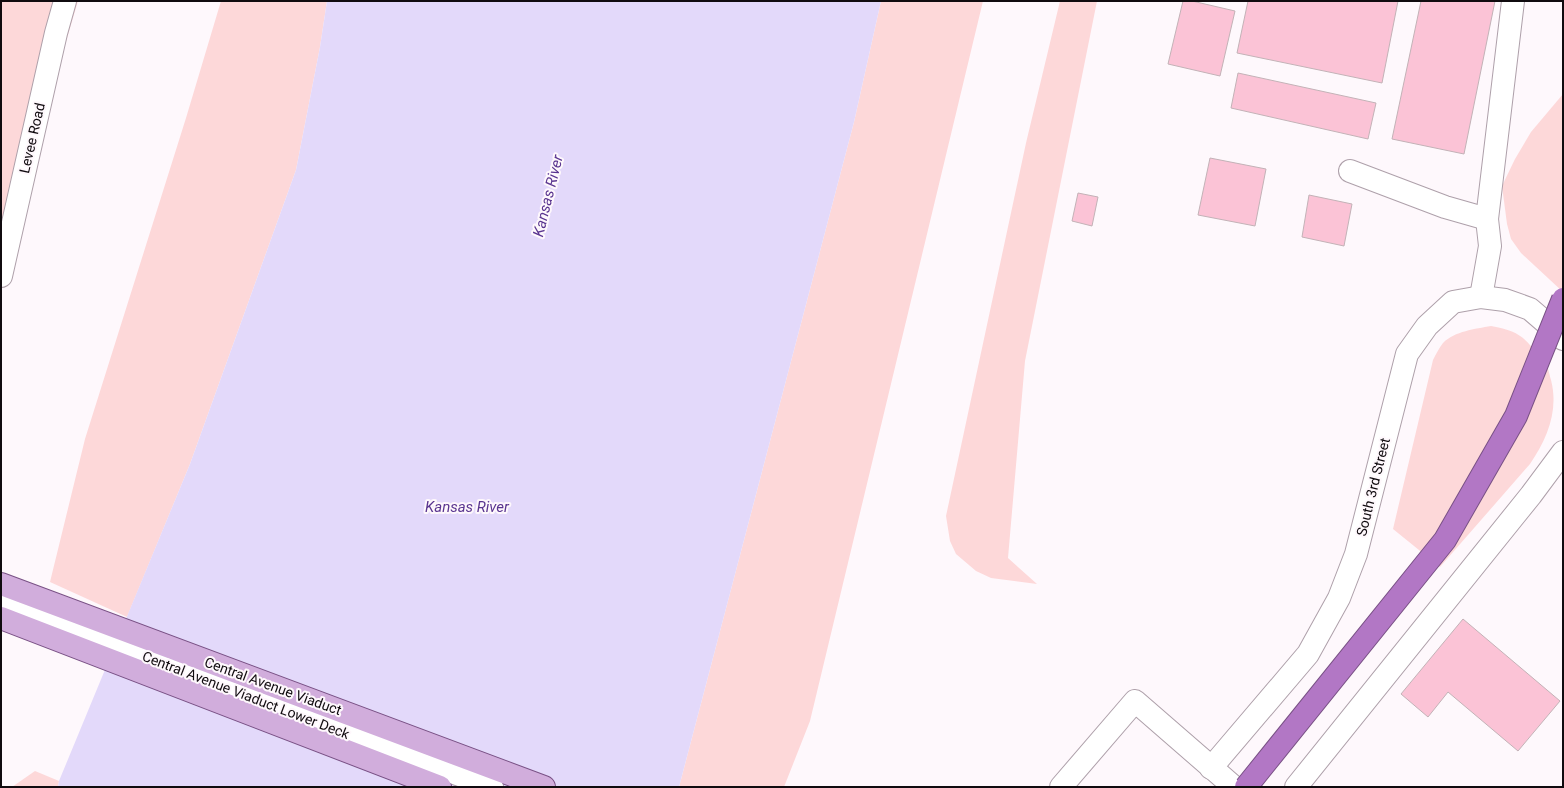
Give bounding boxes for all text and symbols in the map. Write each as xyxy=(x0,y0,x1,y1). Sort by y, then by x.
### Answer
street label: Levee Road xyxy=(16,101,48,175)
water label: Kansas River xyxy=(529,152,567,239)
street label: South 3rd Street xyxy=(1353,436,1393,538)
water label: Kansas River xyxy=(425,498,510,516)
street label: Central Avenue Viaduct Lower Deck xyxy=(140,648,353,742)
street label: Central Avenue Viaduct xyxy=(202,654,344,718)

